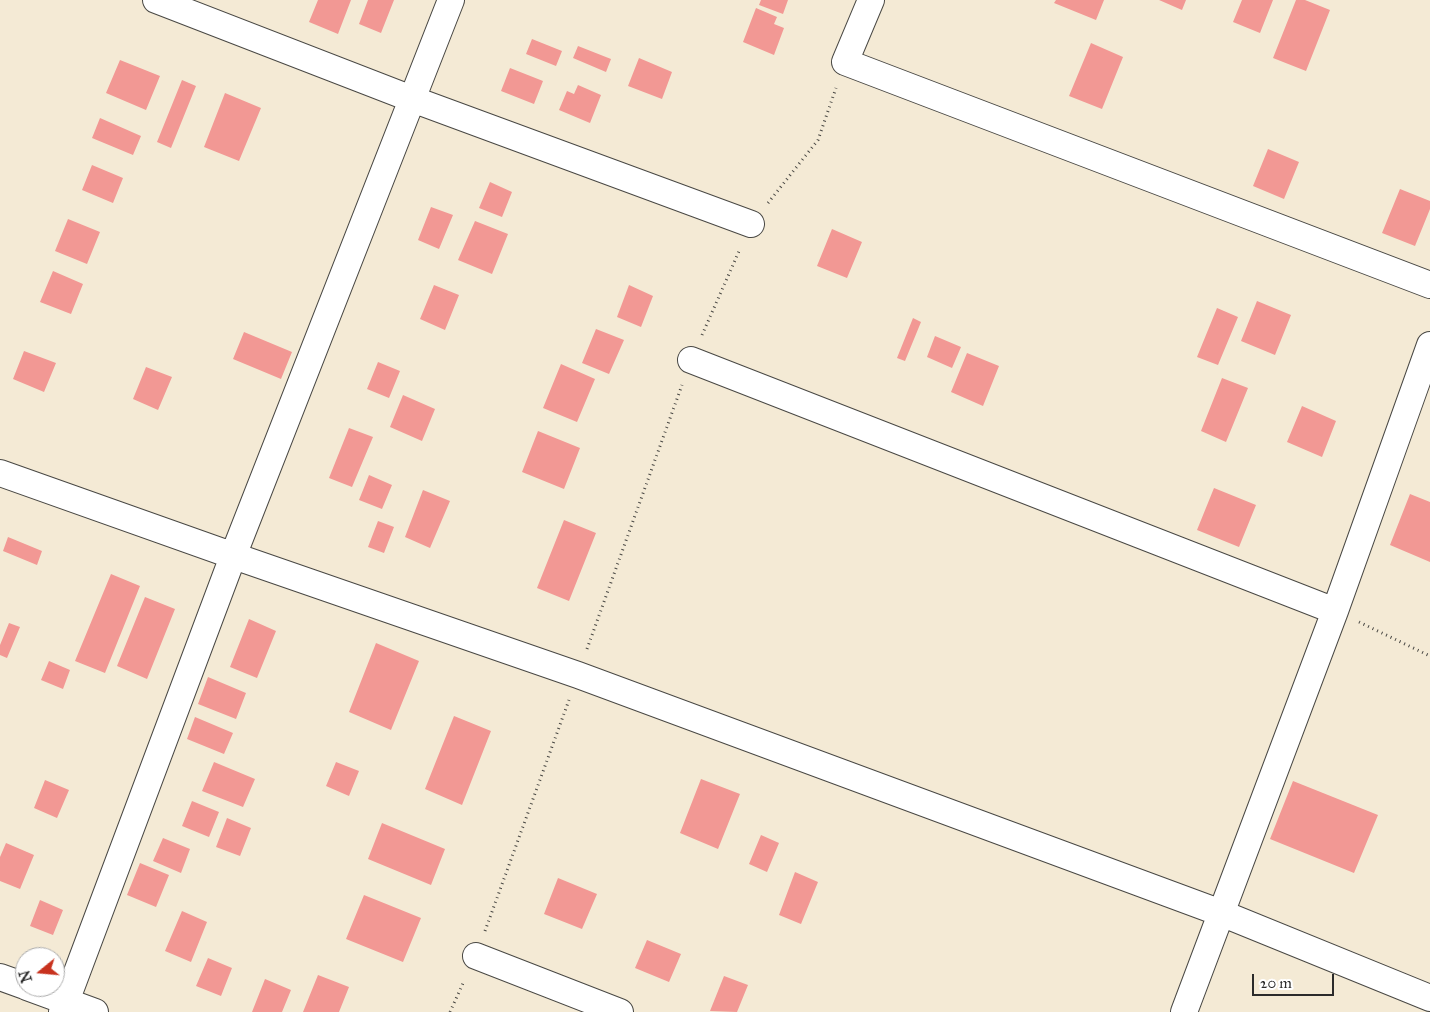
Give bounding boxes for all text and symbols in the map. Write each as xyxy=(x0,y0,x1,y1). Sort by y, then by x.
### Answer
north arrow xyxy=(15,947,65,997)
scale bar xyxy=(1255,964,1338,996)
text: N xyxy=(16,968,36,984)
text: 20 m xyxy=(1260,974,1292,992)

